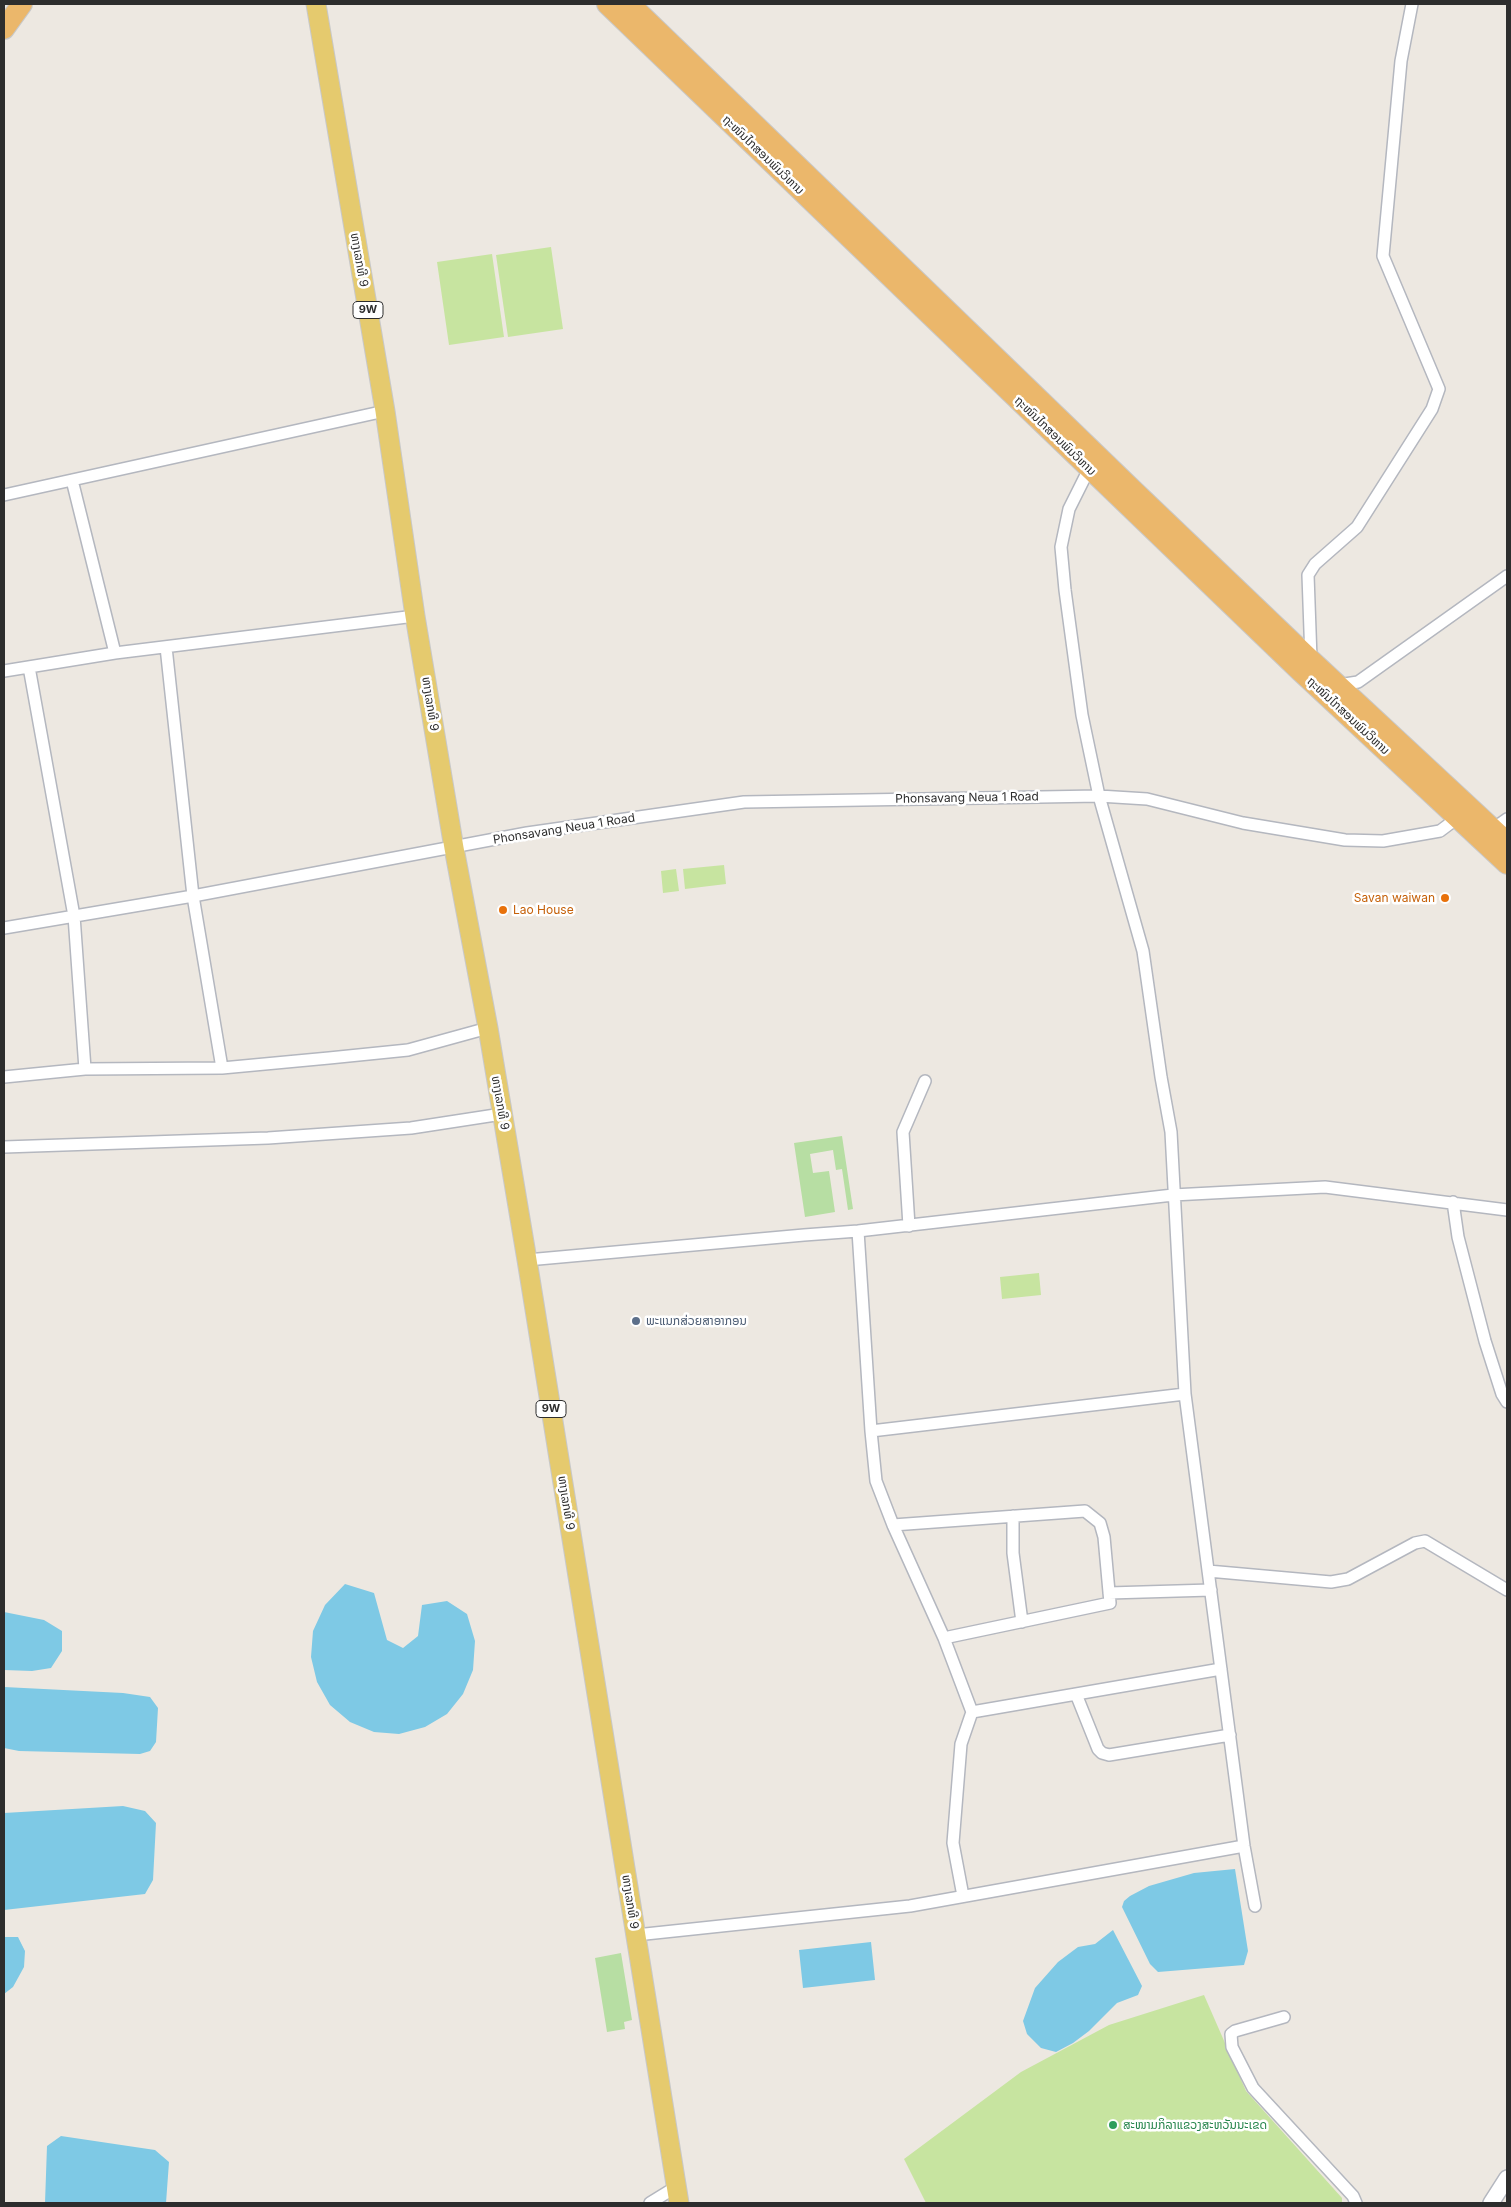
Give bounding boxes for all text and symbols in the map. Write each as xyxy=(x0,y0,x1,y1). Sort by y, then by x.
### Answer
street label: ຖະໜົນໄກສອນພົມວິຫານ xyxy=(719,112,807,198)
street label: ທາງເລກທີ 9 xyxy=(347,232,371,288)
road number: 9W xyxy=(353,302,383,318)
street label: ຖະໜົນໄກສອນພົມວິຫານ xyxy=(1011,393,1099,479)
street label: ຖະໜົນໄກສອນພົມວິຫານ xyxy=(1304,674,1392,758)
street label: ທາງເລກທີ 9 xyxy=(419,676,441,732)
street label: Phonsavang Neua 1 Road xyxy=(895,790,1039,806)
street label: Phonsavang Neua 1 Road xyxy=(492,811,636,847)
place label: Savan waiwan xyxy=(1354,891,1435,905)
marker: Savan waiwan xyxy=(1439,892,1451,904)
place label: Lao House xyxy=(513,903,574,917)
marker: Lao House xyxy=(497,904,509,916)
street label: ທາງເລກທີ 9 xyxy=(488,1075,512,1131)
place label: ພະແນກສ່ວຍສາອາກອນ xyxy=(646,1314,747,1328)
marker: ພະແນກສ່ວຍສາອາກອນ xyxy=(630,1315,642,1327)
road number: 9W xyxy=(536,1400,566,1418)
street label: ທາງເລກທີ 9 xyxy=(555,1475,577,1531)
street label: ທາງເລກທີ 9 xyxy=(619,1874,641,1930)
place label: ສະໜາມກິລາແຂວງສະຫວັນນະເຂດ xyxy=(1123,2118,1267,2132)
marker: ສະໜາມກິລາແຂວງສະຫວັນນະເຂດ xyxy=(1107,2119,1119,2131)

